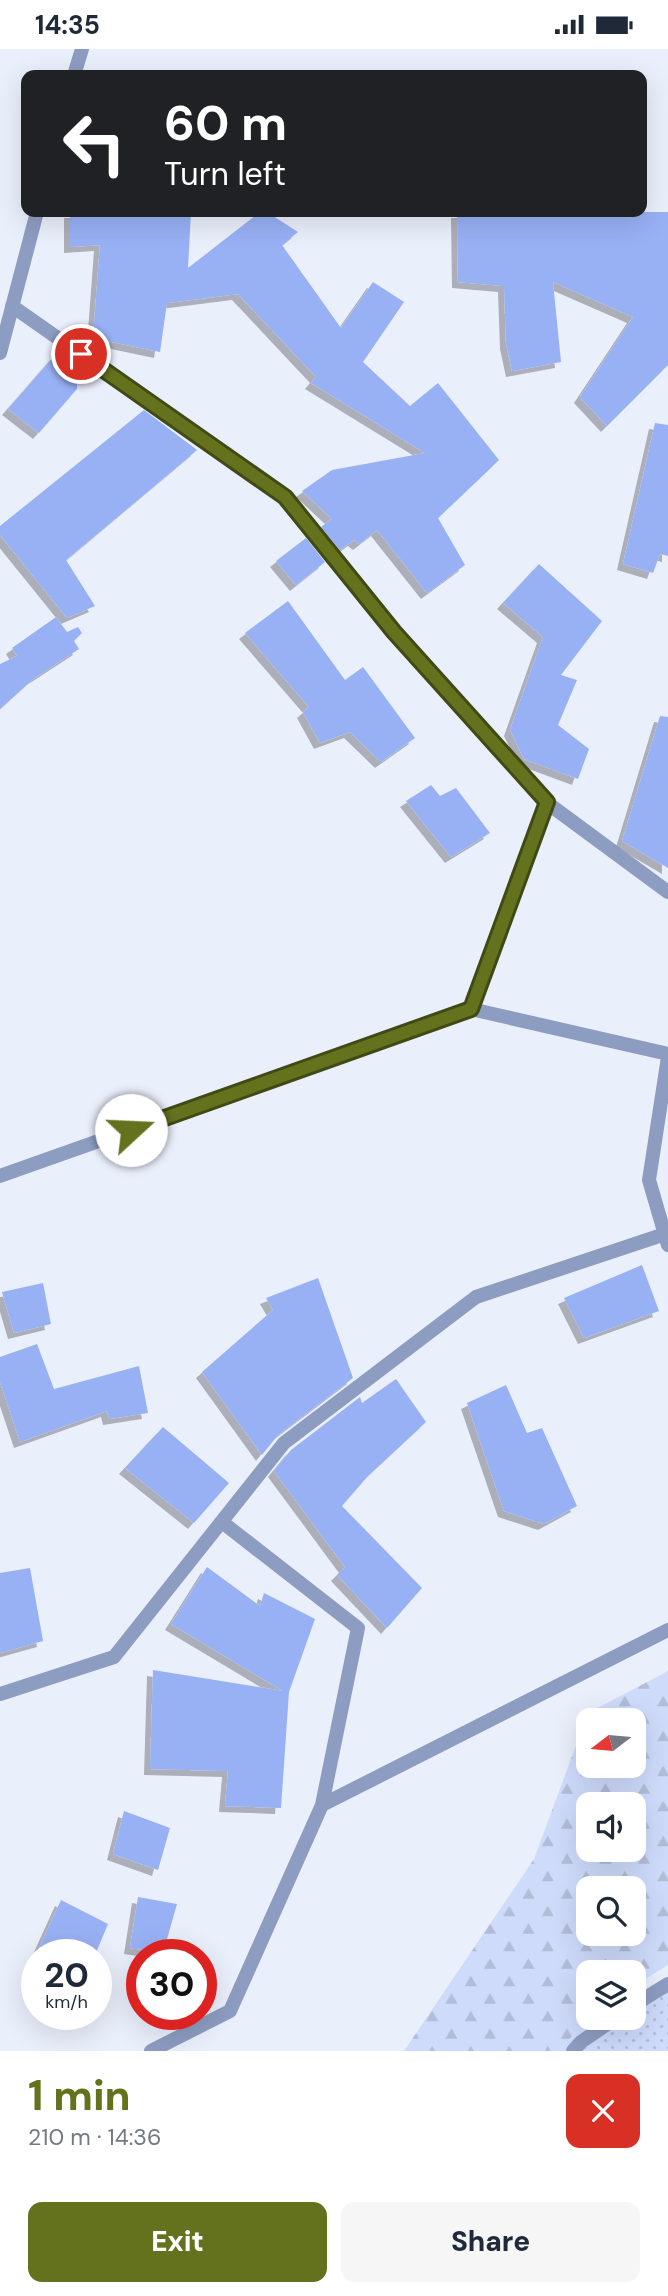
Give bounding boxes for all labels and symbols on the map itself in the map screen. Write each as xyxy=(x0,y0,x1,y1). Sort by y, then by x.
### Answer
pin xyxy=(51,324,111,384)
position arrow xyxy=(94,1093,168,1167)
north arrow xyxy=(576,1708,646,1778)
speed limit sign: 30 xyxy=(126,1939,217,2030)

